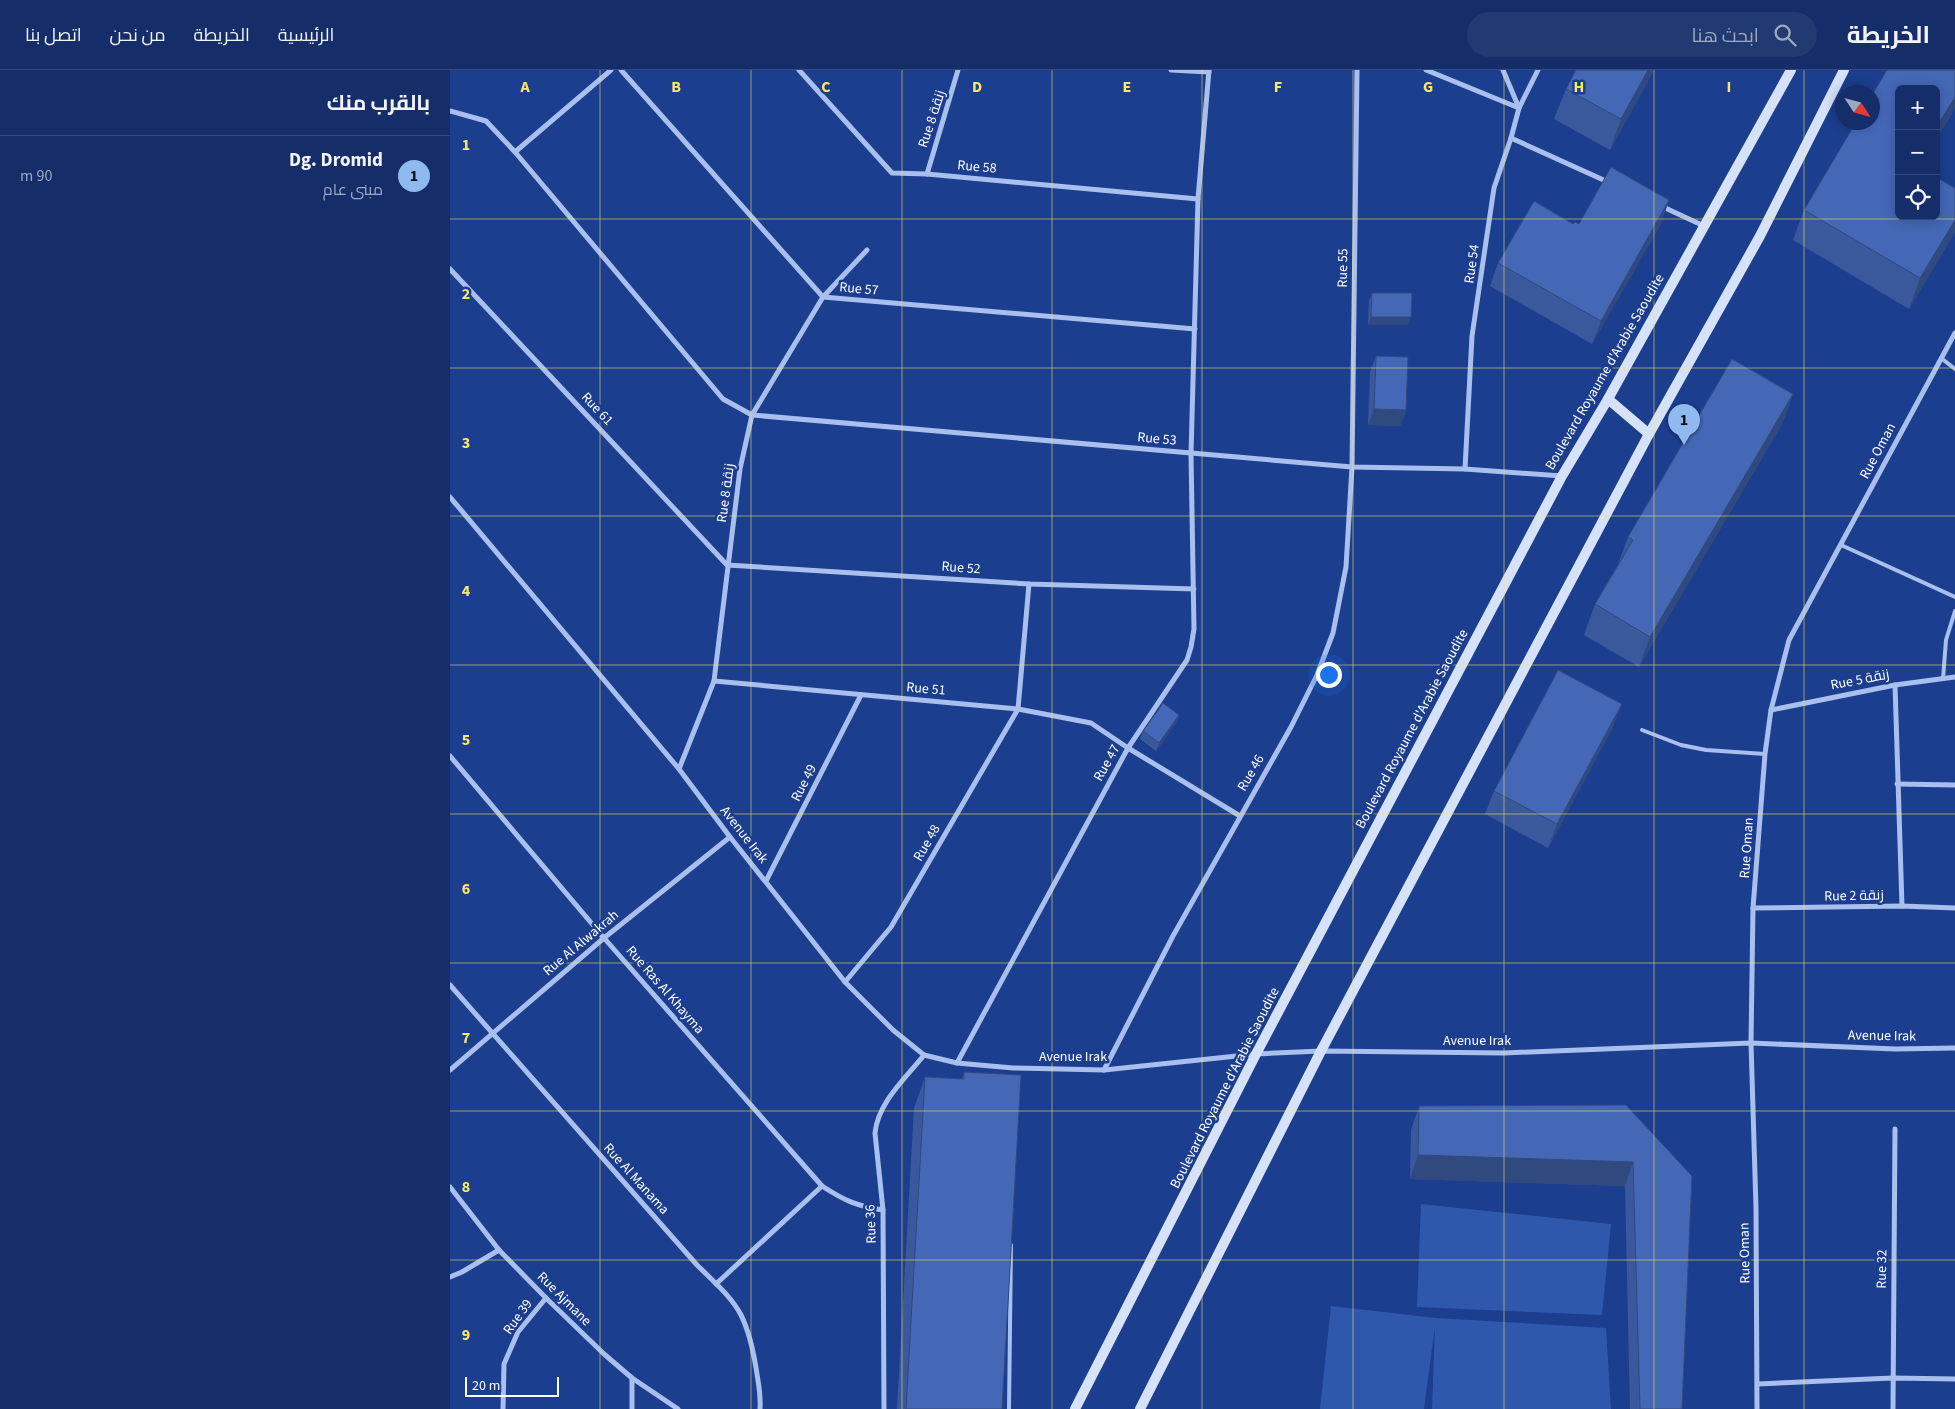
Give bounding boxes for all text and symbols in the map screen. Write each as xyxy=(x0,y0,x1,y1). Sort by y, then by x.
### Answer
search box xyxy=(1467,12,1817,57)
text: الخريطة xyxy=(1847,18,1930,53)
icon: search xyxy=(1771,21,1799,49)
text: اتصل بنا xyxy=(25,23,82,48)
text: من نحن xyxy=(110,23,166,48)
text: الخريطة xyxy=(194,23,250,48)
text: الرئيسية xyxy=(278,23,334,48)
text: ابحث هنا xyxy=(1692,23,1759,50)
text: A xyxy=(519,76,530,98)
text: B xyxy=(671,76,681,98)
text: C xyxy=(821,76,831,98)
text: D xyxy=(972,76,982,98)
text: E xyxy=(1123,76,1131,98)
text: F xyxy=(1274,76,1282,98)
text: G xyxy=(1423,76,1433,98)
text: H xyxy=(1574,76,1584,98)
text: I xyxy=(1727,76,1731,98)
north arrow xyxy=(1835,85,1880,130)
map controls xyxy=(1895,85,1940,220)
button: + xyxy=(1895,85,1940,130)
text: بالقرب منك xyxy=(327,88,430,118)
street label: Rue 8 زنقة xyxy=(913,88,951,150)
button: − xyxy=(1895,130,1940,175)
text: 1 xyxy=(462,134,470,156)
text: Dg. Dromid xyxy=(289,147,383,174)
street label: Rue 58 xyxy=(957,155,997,179)
text: 90 m xyxy=(20,165,52,187)
text: 1 xyxy=(410,165,418,187)
button: locate xyxy=(1895,175,1940,220)
text: مبنى عام xyxy=(323,179,383,201)
street label: Rue 54 xyxy=(1459,243,1485,285)
street label: Rue 55 xyxy=(1333,248,1353,288)
street label: Boulevard Royaume d'Arabie Saoudite xyxy=(1541,270,1670,474)
street label: Rue 57 xyxy=(839,277,879,301)
text: 2 xyxy=(462,283,470,305)
street label: Rue 61 xyxy=(576,388,618,430)
pin: 1 xyxy=(1668,404,1700,445)
street label: Rue Oman xyxy=(1855,419,1901,483)
street label: Rue 53 xyxy=(1137,427,1177,451)
text: 3 xyxy=(462,432,470,454)
street label: Rue 8 زنقة xyxy=(712,462,740,524)
street label: Rue 52 xyxy=(941,557,981,579)
text: 4 xyxy=(462,580,471,602)
street label: Boulevard Royaume d'Arabie Saoudite xyxy=(1351,626,1473,832)
your location xyxy=(1316,662,1342,688)
street label: Rue 5 زنقة xyxy=(1829,665,1891,695)
street label: Rue 51 xyxy=(906,677,946,701)
text: 5 xyxy=(462,729,470,751)
street label: Rue 47 xyxy=(1089,741,1125,785)
street label: Rue 46 xyxy=(1233,751,1269,795)
street label: Rue 49 xyxy=(786,761,822,805)
street label: Avenue Irak xyxy=(715,802,773,868)
street label: Rue Oman xyxy=(1735,817,1759,879)
street label: Rue 48 xyxy=(909,821,945,865)
text: 6 xyxy=(462,878,470,900)
street label: Rue 2 زنقة xyxy=(1824,885,1884,907)
street label: Rue Al Alwakrah xyxy=(539,905,623,981)
street label: Rue Ras Al Khayma xyxy=(621,942,709,1038)
street label: Boulevard Royaume d'Arabie Saoudite xyxy=(1165,984,1285,1192)
street label: Avenue Irak xyxy=(1848,1025,1916,1047)
text: 7 xyxy=(462,1027,470,1049)
street label: Avenue Irak xyxy=(1443,1031,1511,1051)
street label: Avenue Irak xyxy=(1039,1047,1107,1067)
street label: Rue Al Manama xyxy=(598,1139,674,1219)
text: 8 xyxy=(462,1176,470,1198)
street label: Rue 36 xyxy=(860,1204,882,1244)
street label: Rue Oman xyxy=(1734,1222,1756,1284)
street label: Rue 32 xyxy=(1872,1249,1892,1289)
street label: Rue Ajmane xyxy=(532,1267,596,1331)
street label: Rue 39 xyxy=(499,1295,537,1339)
text: 9 xyxy=(462,1324,470,1346)
scale bar xyxy=(465,1374,559,1397)
text: 20 m xyxy=(472,1376,500,1396)

